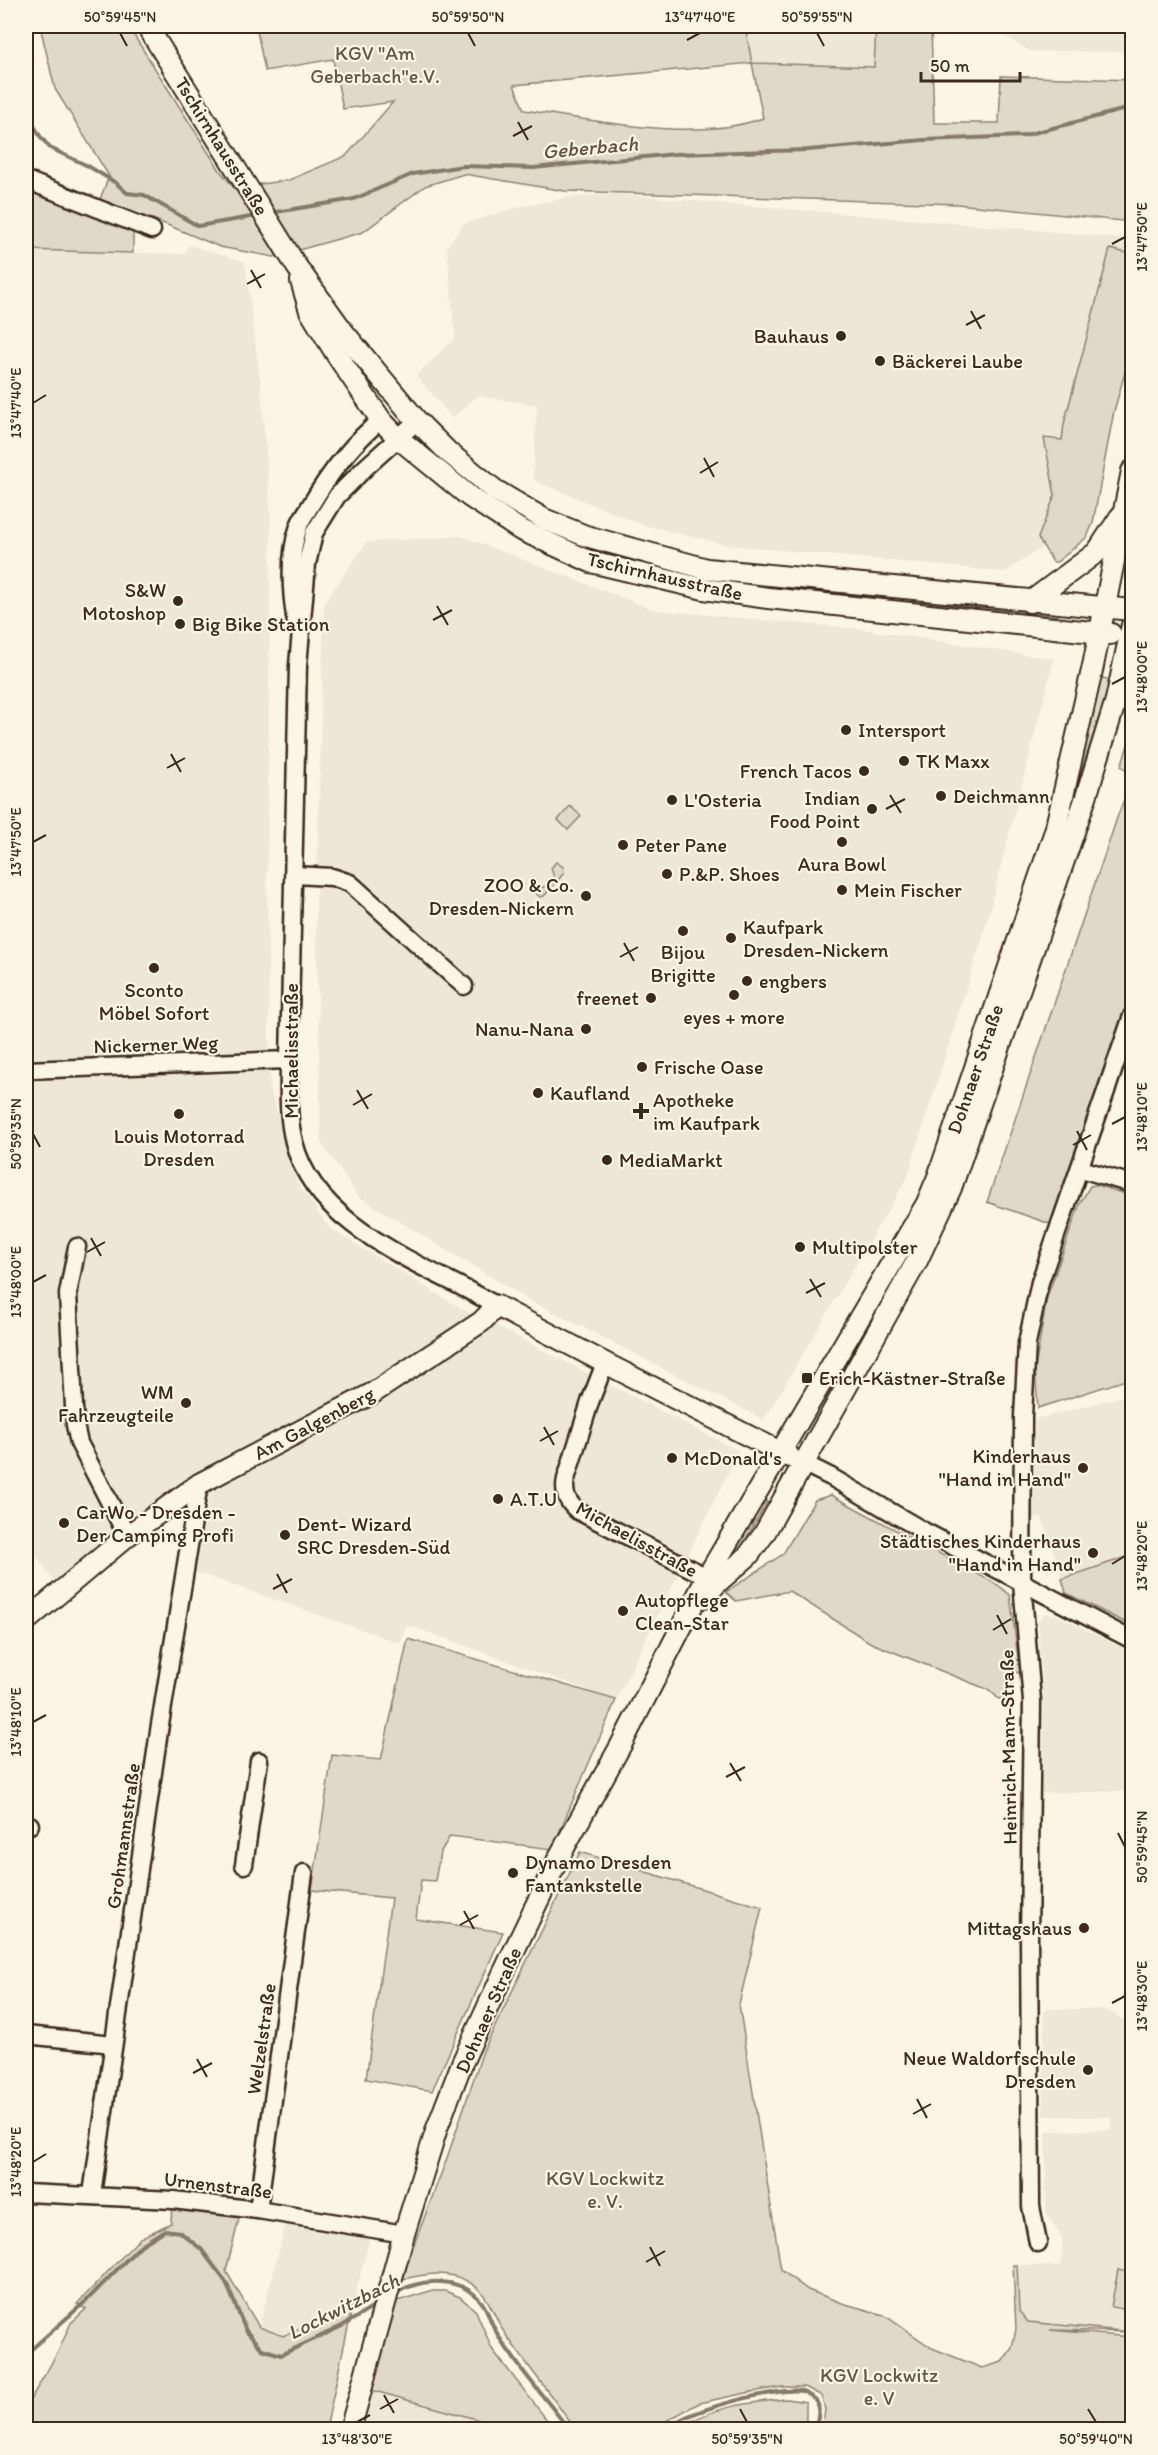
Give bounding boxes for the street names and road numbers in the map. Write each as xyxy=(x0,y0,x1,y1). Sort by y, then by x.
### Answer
street label: Tschirnhausstraße xyxy=(170,72,274,220)
street label: Tschirnhausstraße xyxy=(585,546,745,606)
street label: Michaelisstraße xyxy=(279,983,303,1119)
street label: Dohnaer Straße xyxy=(942,1001,1008,1137)
street label: Nickerner Weg xyxy=(93,1030,220,1058)
street label: Am Galgenberg xyxy=(250,1381,379,1465)
street label: Michaelisstraße xyxy=(572,1496,702,1582)
street label: Heinrich-Mann-Straße xyxy=(994,1649,1022,1845)
street label: Grohmannstraße xyxy=(101,1761,145,1911)
street label: Dohnaer Straße xyxy=(450,1943,526,2077)
street label: Welzelstraße xyxy=(241,1982,281,2096)
street label: Urnenstraße xyxy=(163,2166,273,2204)

